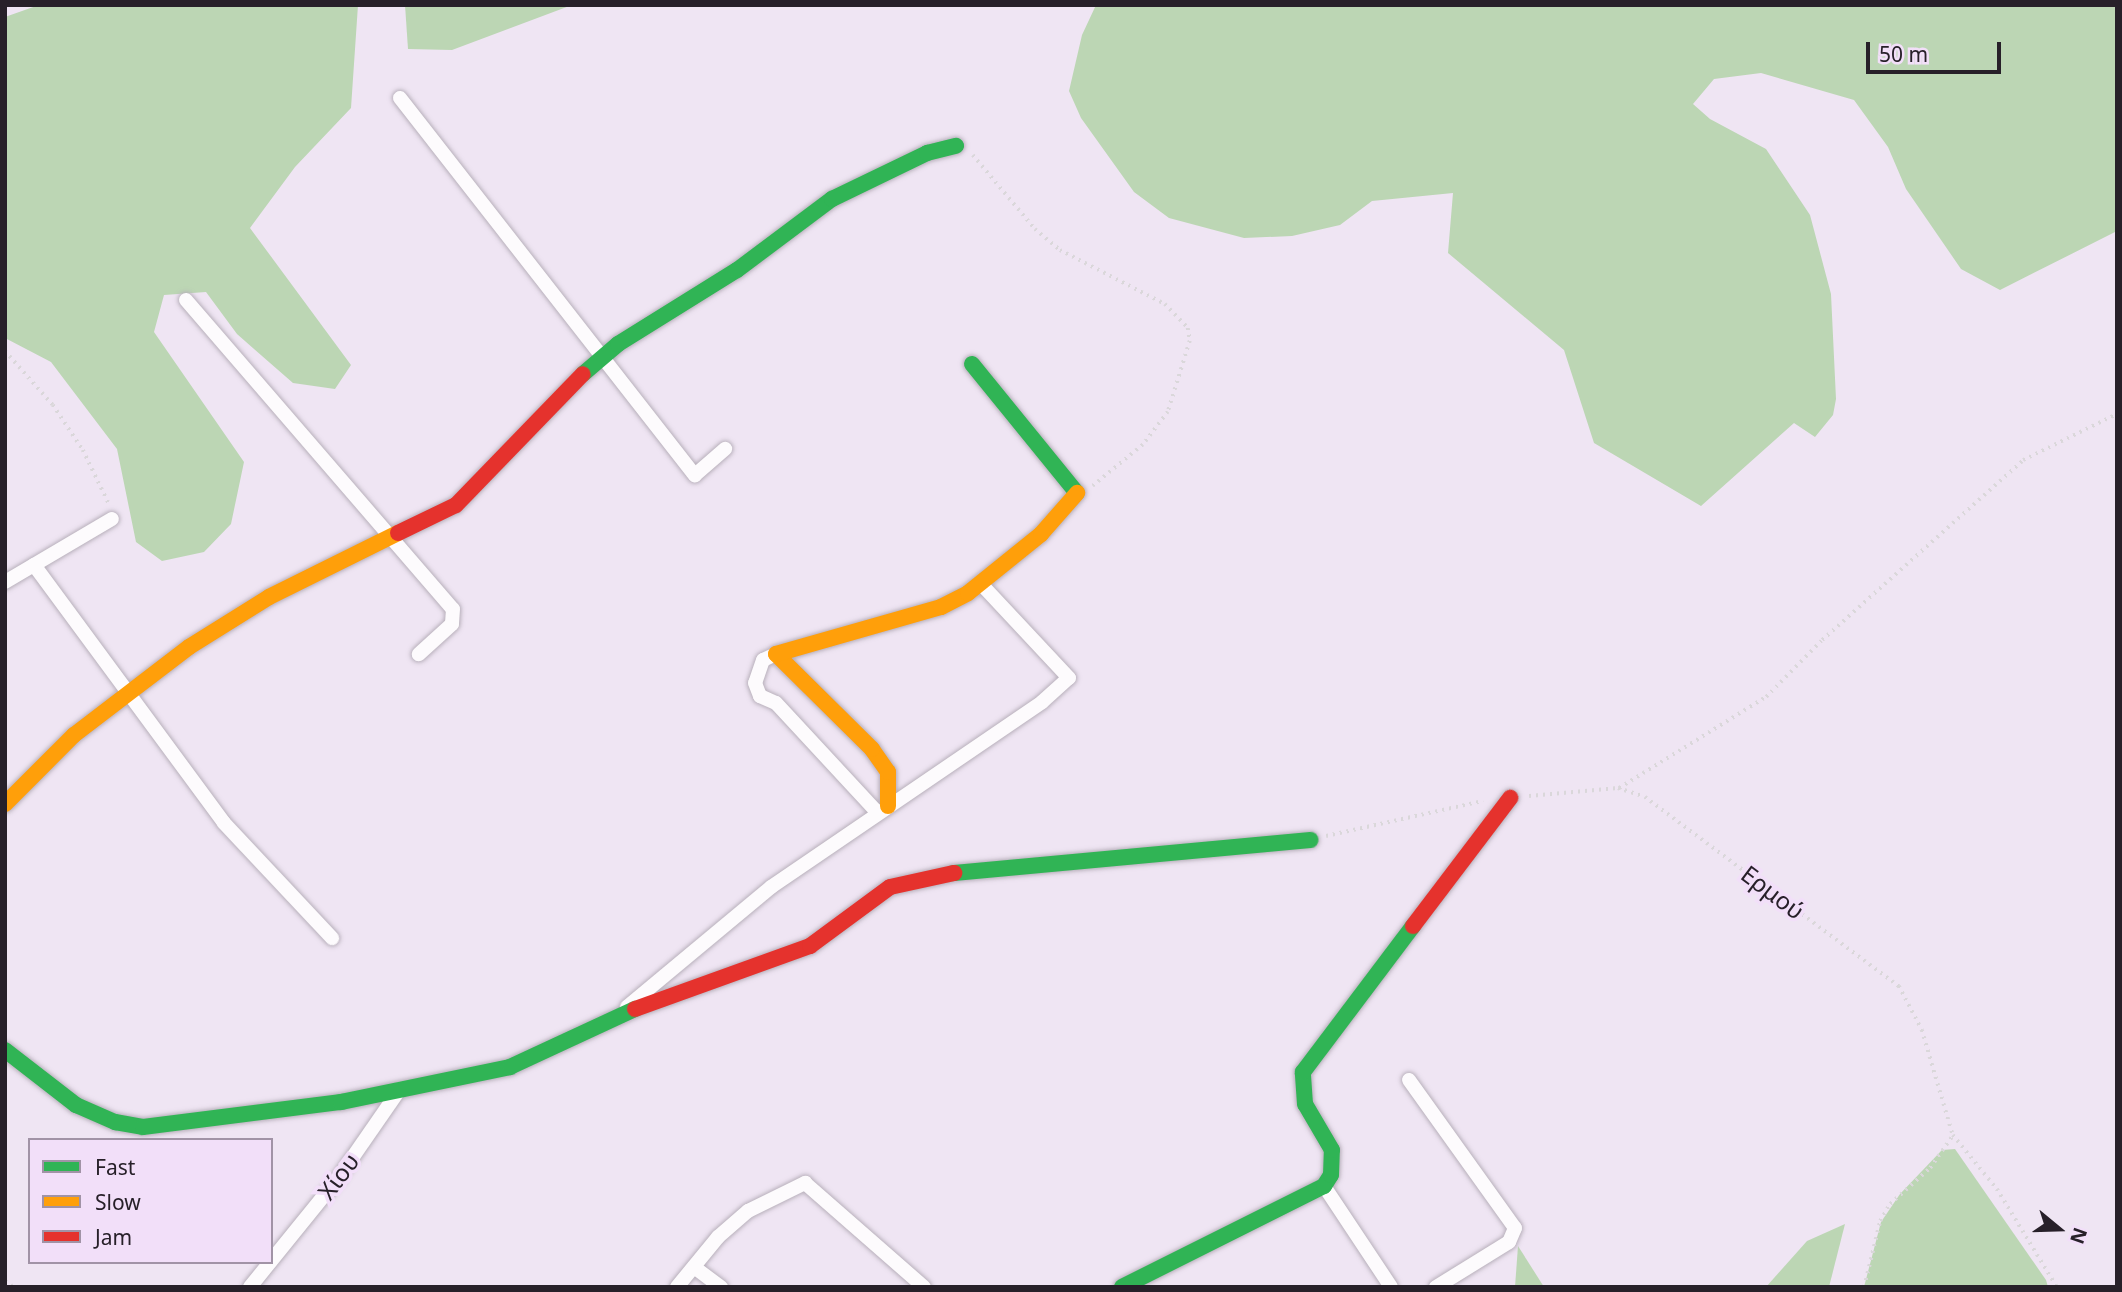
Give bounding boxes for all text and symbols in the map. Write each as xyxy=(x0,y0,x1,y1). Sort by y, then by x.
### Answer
scale bar xyxy=(1870,28,2005,72)
text: 50 m xyxy=(1879,40,1928,68)
street label: Ερμού xyxy=(1736,859,1810,925)
legend xyxy=(28,1138,273,1264)
street label: Χίου xyxy=(311,1147,365,1205)
text: Fast xyxy=(95,1153,135,1181)
text: Slow xyxy=(95,1188,141,1216)
north arrow xyxy=(2024,1194,2094,1264)
text: Jam xyxy=(95,1223,132,1251)
text: N xyxy=(2064,1224,2094,1247)

